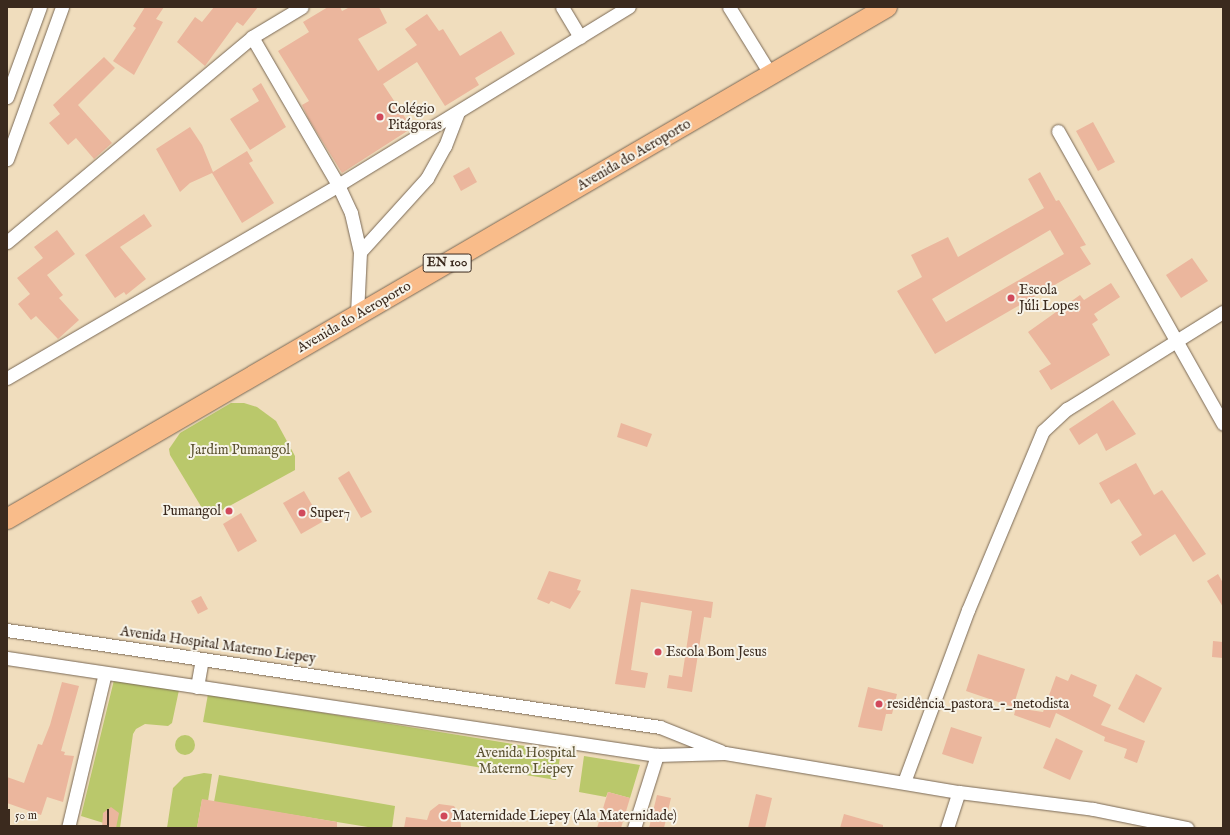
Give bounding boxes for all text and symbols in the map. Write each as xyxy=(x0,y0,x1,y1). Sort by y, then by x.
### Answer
place label: Colégio Pitágoras xyxy=(388,101,442,134)
marker: Colégio Pitágoras xyxy=(375,112,385,122)
street label: Avenida do Aeroporto xyxy=(574,116,694,194)
road number: EN 100 xyxy=(422,252,472,274)
street label: Avenida do Aeroporto xyxy=(294,278,414,356)
place label: Escola Júli Lopes xyxy=(1019,282,1079,314)
marker: Escola Júli Lopes xyxy=(1006,293,1016,303)
park label: Jardim Pumangol xyxy=(190,442,290,458)
place label: Pumangol xyxy=(162,503,221,519)
place label: Super7 xyxy=(310,505,350,521)
marker: Pumangol xyxy=(224,506,234,516)
marker: Super7 xyxy=(297,508,307,518)
street label: Avenida Hospital Materno Liepey xyxy=(119,623,317,667)
place label: Escola Bom Jesus xyxy=(666,644,767,660)
marker: Escola Bom Jesus xyxy=(653,647,663,657)
place label: residência_pastora_-_metodista xyxy=(887,696,1069,712)
marker: residência_pastora_-_metodista xyxy=(874,699,884,709)
park label: Avenida Hospital Materno Liepey xyxy=(476,745,576,778)
scale bar xyxy=(10,801,111,827)
text: 50 m xyxy=(15,808,37,823)
place label: Maternidade Liepey (Ala Maternidade) xyxy=(452,808,677,824)
marker: Maternidade Liepey (Ala Maternidade) xyxy=(439,811,449,821)

